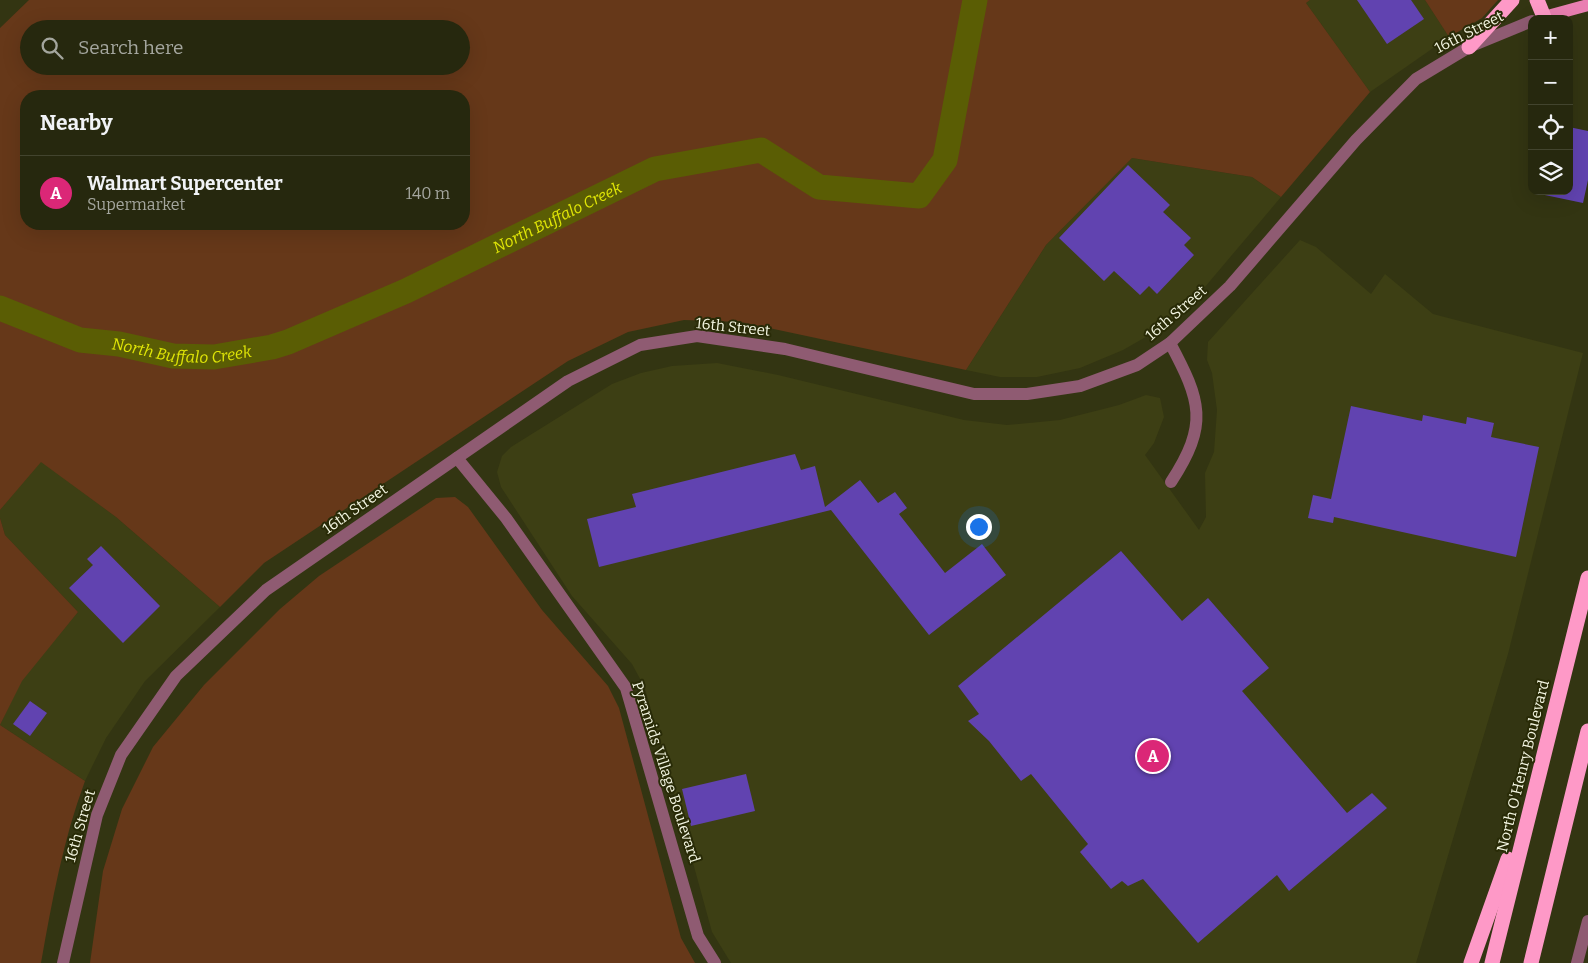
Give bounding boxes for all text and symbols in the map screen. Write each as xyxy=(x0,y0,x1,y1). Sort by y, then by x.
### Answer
street label: 16th Street xyxy=(1432,7,1507,57)
map controls xyxy=(1528,15,1573,195)
button: + xyxy=(1528,15,1573,60)
search box xyxy=(20,20,470,75)
icon: search xyxy=(38,34,66,62)
text: Search here xyxy=(78,36,183,59)
button: − xyxy=(1528,60,1573,105)
button: locate xyxy=(1528,105,1573,150)
text: Nearby xyxy=(40,110,113,136)
button: layers xyxy=(1528,150,1573,195)
text: Walmart Supercenter xyxy=(87,172,283,195)
water label: North Buffalo Creek xyxy=(489,177,625,257)
text: A xyxy=(50,184,62,203)
text: 140 m xyxy=(405,184,450,203)
text: Supermarket xyxy=(87,195,185,214)
street label: 16th Street xyxy=(1142,281,1211,344)
street label: 16th Street xyxy=(695,314,772,340)
water label: North Buffalo Creek xyxy=(111,334,253,367)
street label: 16th Street xyxy=(319,480,391,538)
your location xyxy=(966,514,992,540)
street label: North O'Henry Boulevard xyxy=(1493,678,1553,854)
street label: Pyramids Village Boulevard xyxy=(628,679,704,865)
pin: A xyxy=(1137,737,1169,775)
street label: 16th Street xyxy=(61,787,99,864)

